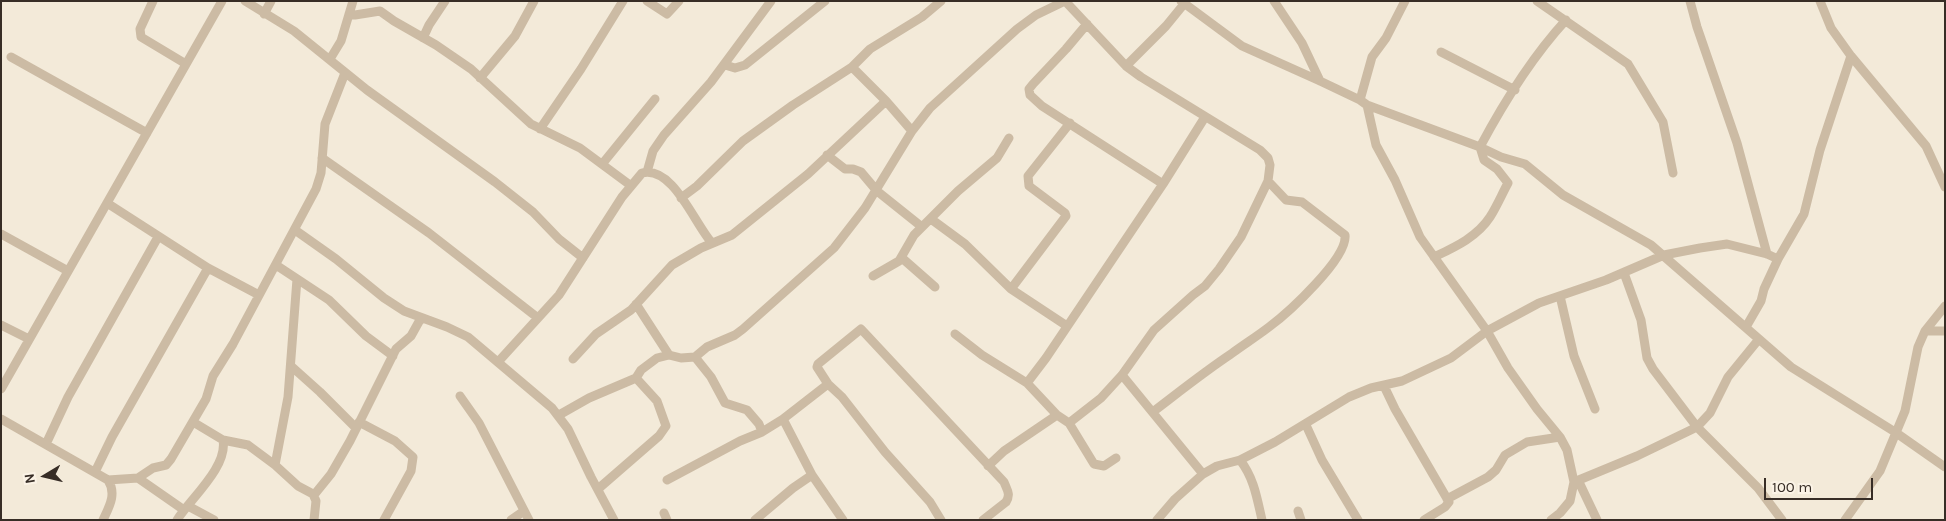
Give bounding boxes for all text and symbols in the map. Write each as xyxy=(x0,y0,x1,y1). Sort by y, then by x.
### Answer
north arrow xyxy=(20,451,70,501)
scale bar xyxy=(1766,468,1875,500)
text: N xyxy=(21,472,39,485)
text: 100 m xyxy=(1772,478,1812,496)

